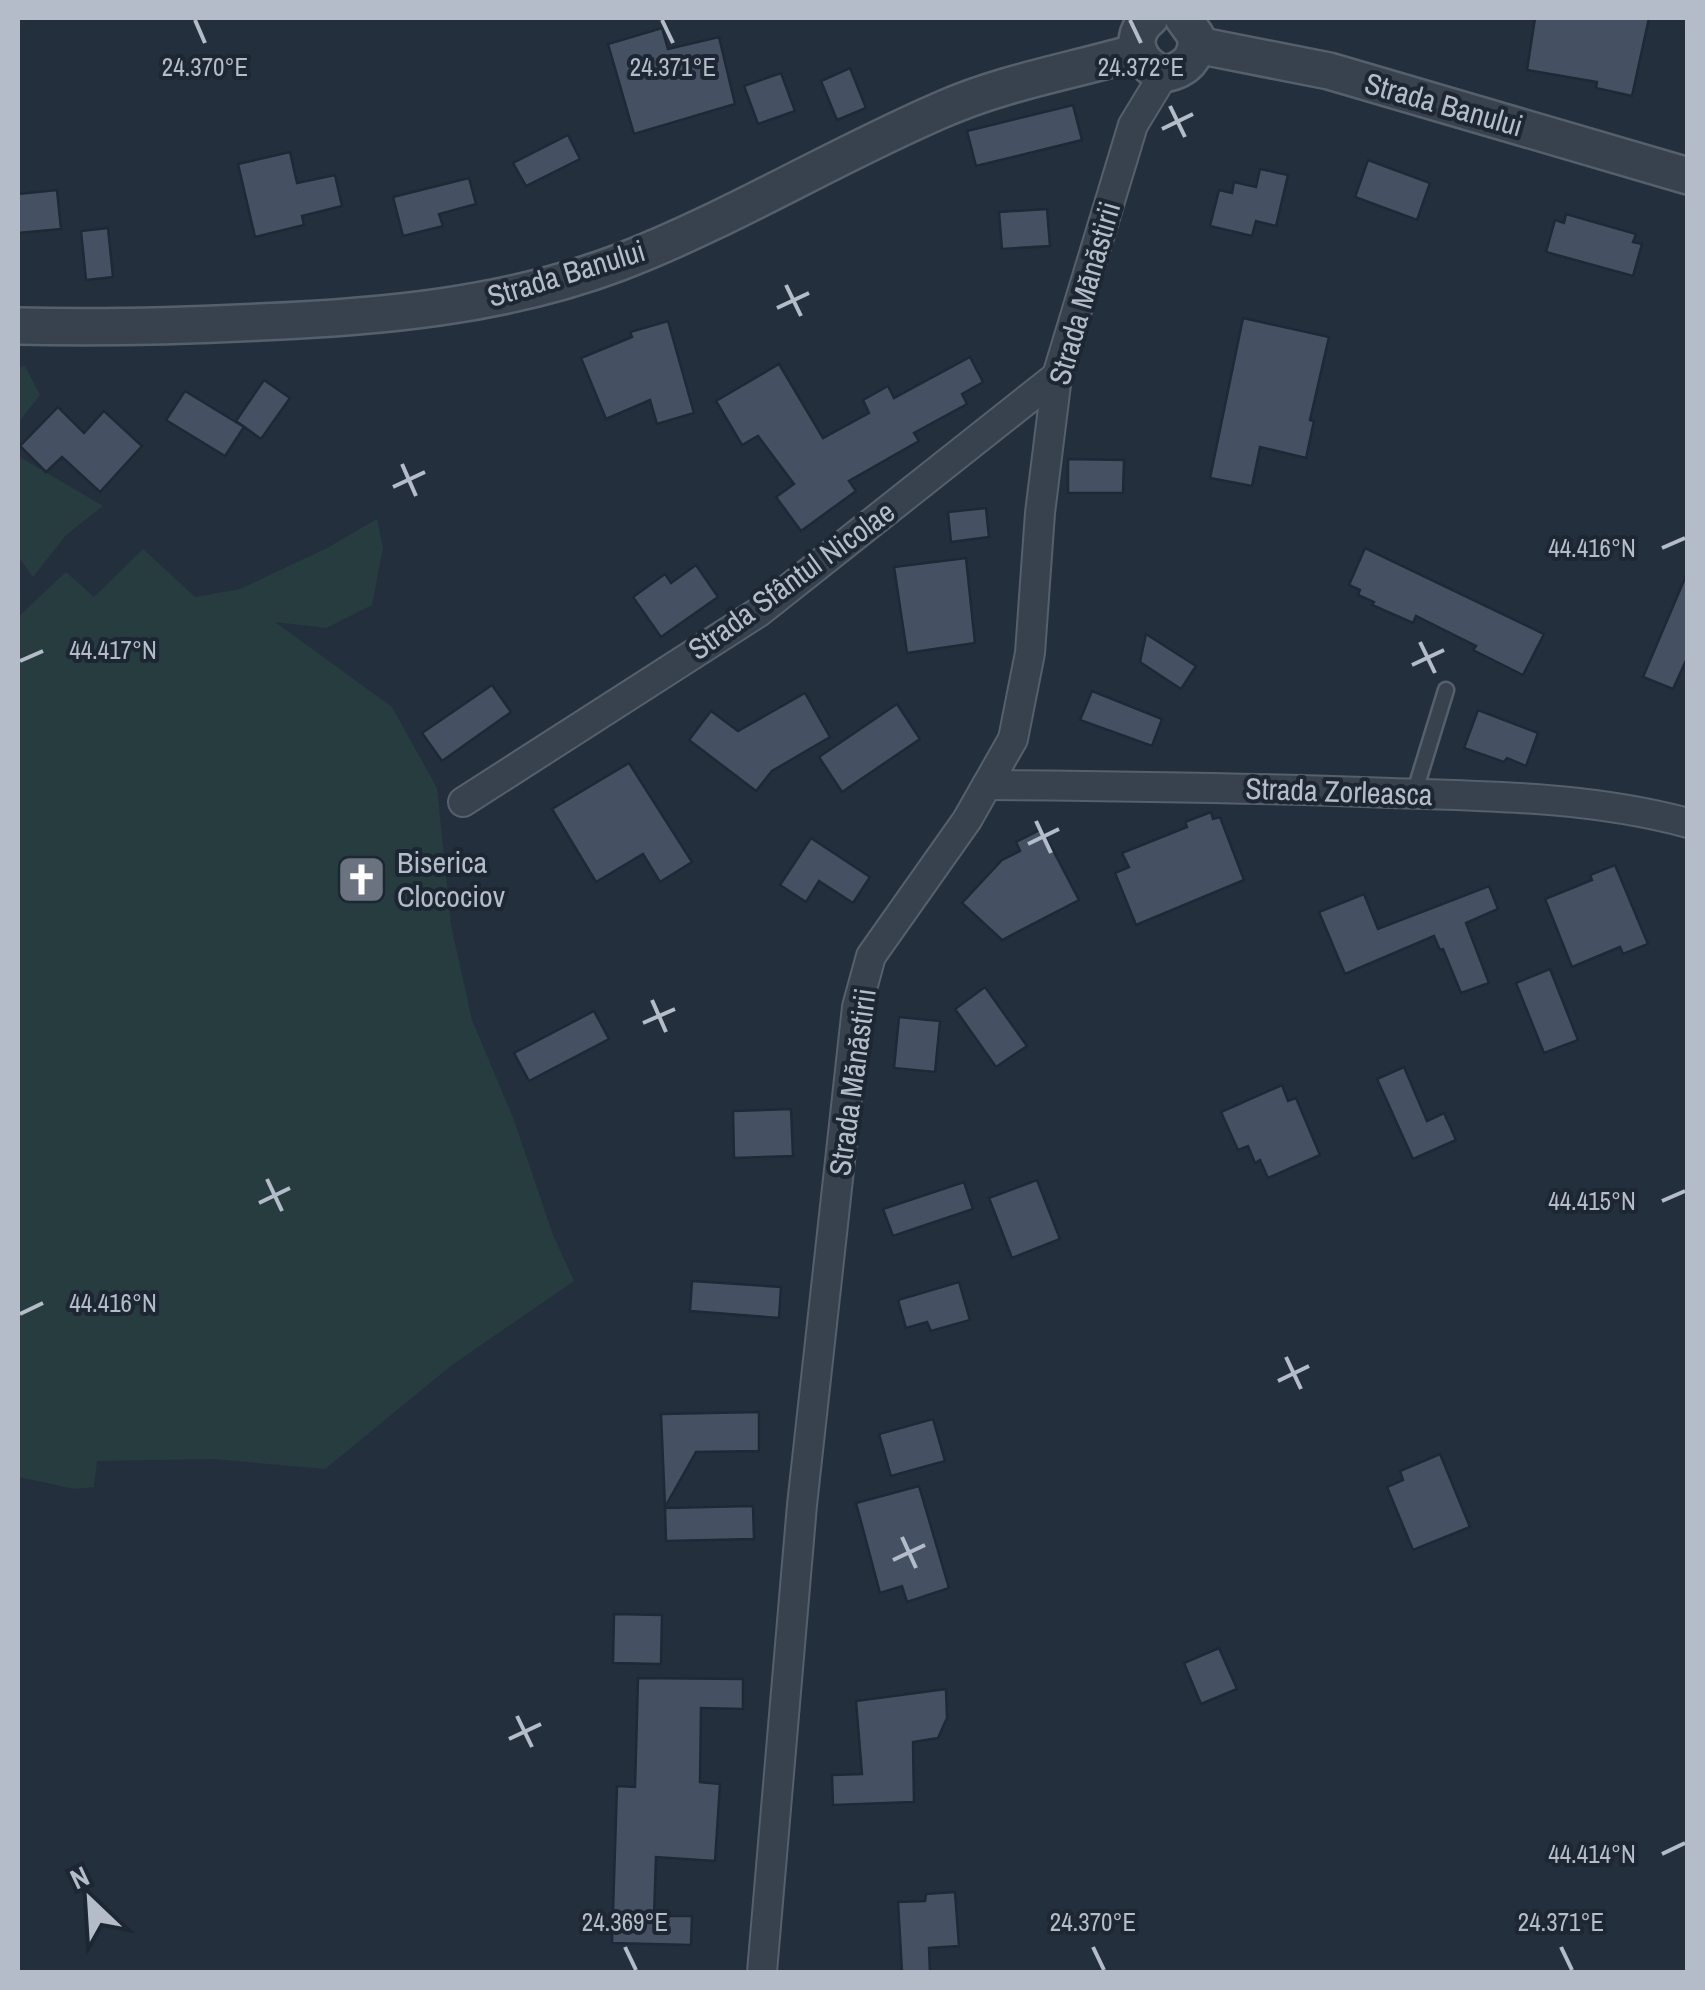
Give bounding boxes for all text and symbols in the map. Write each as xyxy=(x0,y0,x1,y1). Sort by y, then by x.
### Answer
text: 24.370°E xyxy=(162,50,248,84)
text: 24.371°E xyxy=(630,50,716,84)
text: 24.372°E xyxy=(1098,50,1184,84)
street label: Strada Banului xyxy=(1360,62,1528,146)
street label: Strada Mănăstirii xyxy=(1039,197,1129,389)
street label: Strada Banului xyxy=(482,230,650,316)
street label: Strada Sfântul Nicolae xyxy=(680,491,902,669)
text: 44.416°N xyxy=(1548,531,1636,565)
text: 44.417°N xyxy=(69,633,157,667)
street label: Strada Zorleasca xyxy=(1245,768,1434,814)
place label: Biserica Clocociov xyxy=(397,842,506,916)
church icon: Biserica Clocociov xyxy=(336,853,388,905)
street label: Strada Mănăstirii xyxy=(819,986,885,1178)
text: 44.415°N xyxy=(1548,1184,1636,1218)
text: 44.416°N xyxy=(69,1286,157,1320)
text: 44.414°N xyxy=(1548,1837,1636,1871)
north arrow xyxy=(40,1850,140,1950)
text: N xyxy=(64,1857,95,1898)
text: 24.369°E xyxy=(582,1905,668,1939)
text: 24.370°E xyxy=(1050,1905,1136,1939)
text: 24.371°E xyxy=(1518,1905,1604,1939)

